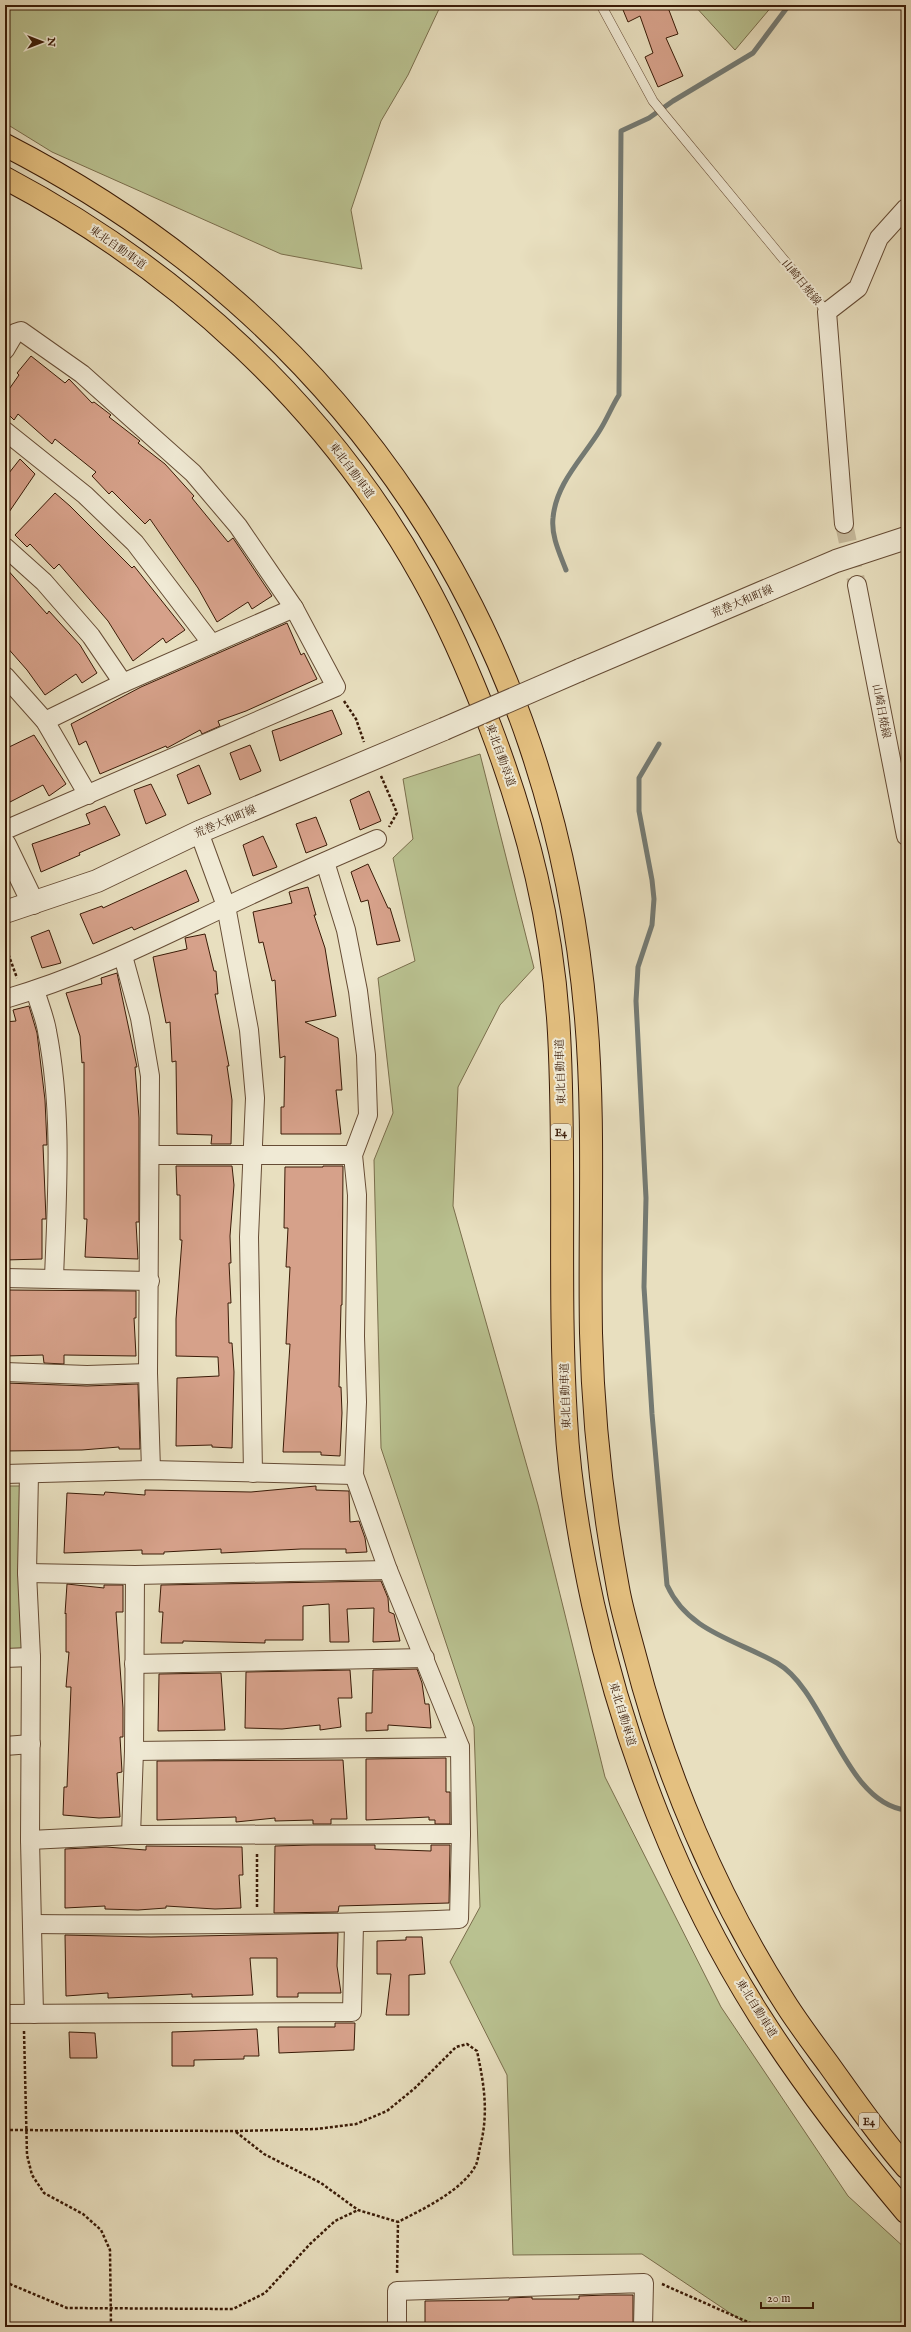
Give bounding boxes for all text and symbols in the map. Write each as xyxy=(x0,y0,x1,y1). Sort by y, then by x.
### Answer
north arrow xyxy=(22,22,62,62)
text: N xyxy=(44,36,58,47)
street label: 東北自動車道 xyxy=(86,223,148,272)
street label: 山崎日焼線 xyxy=(778,257,824,308)
street label: 東北自動車道 xyxy=(326,440,377,501)
street label: 荒巻大和町線 xyxy=(709,583,776,621)
street label: 山崎日焼線 xyxy=(869,683,893,740)
street label: 東北自動車道 xyxy=(482,722,518,789)
street label: 荒巻大和町線 xyxy=(192,803,259,841)
street label: 東北自動車道 xyxy=(553,1039,569,1105)
road number: E4 xyxy=(551,1124,571,1140)
street label: 東北自動車道 xyxy=(558,1363,574,1429)
street label: 東北自動車道 xyxy=(606,1681,638,1748)
street label: 東北自動車道 xyxy=(733,1977,780,2040)
road number: E4 xyxy=(859,2113,879,2129)
scale bar xyxy=(761,2284,813,2310)
text: 20 m xyxy=(767,2291,790,2306)

